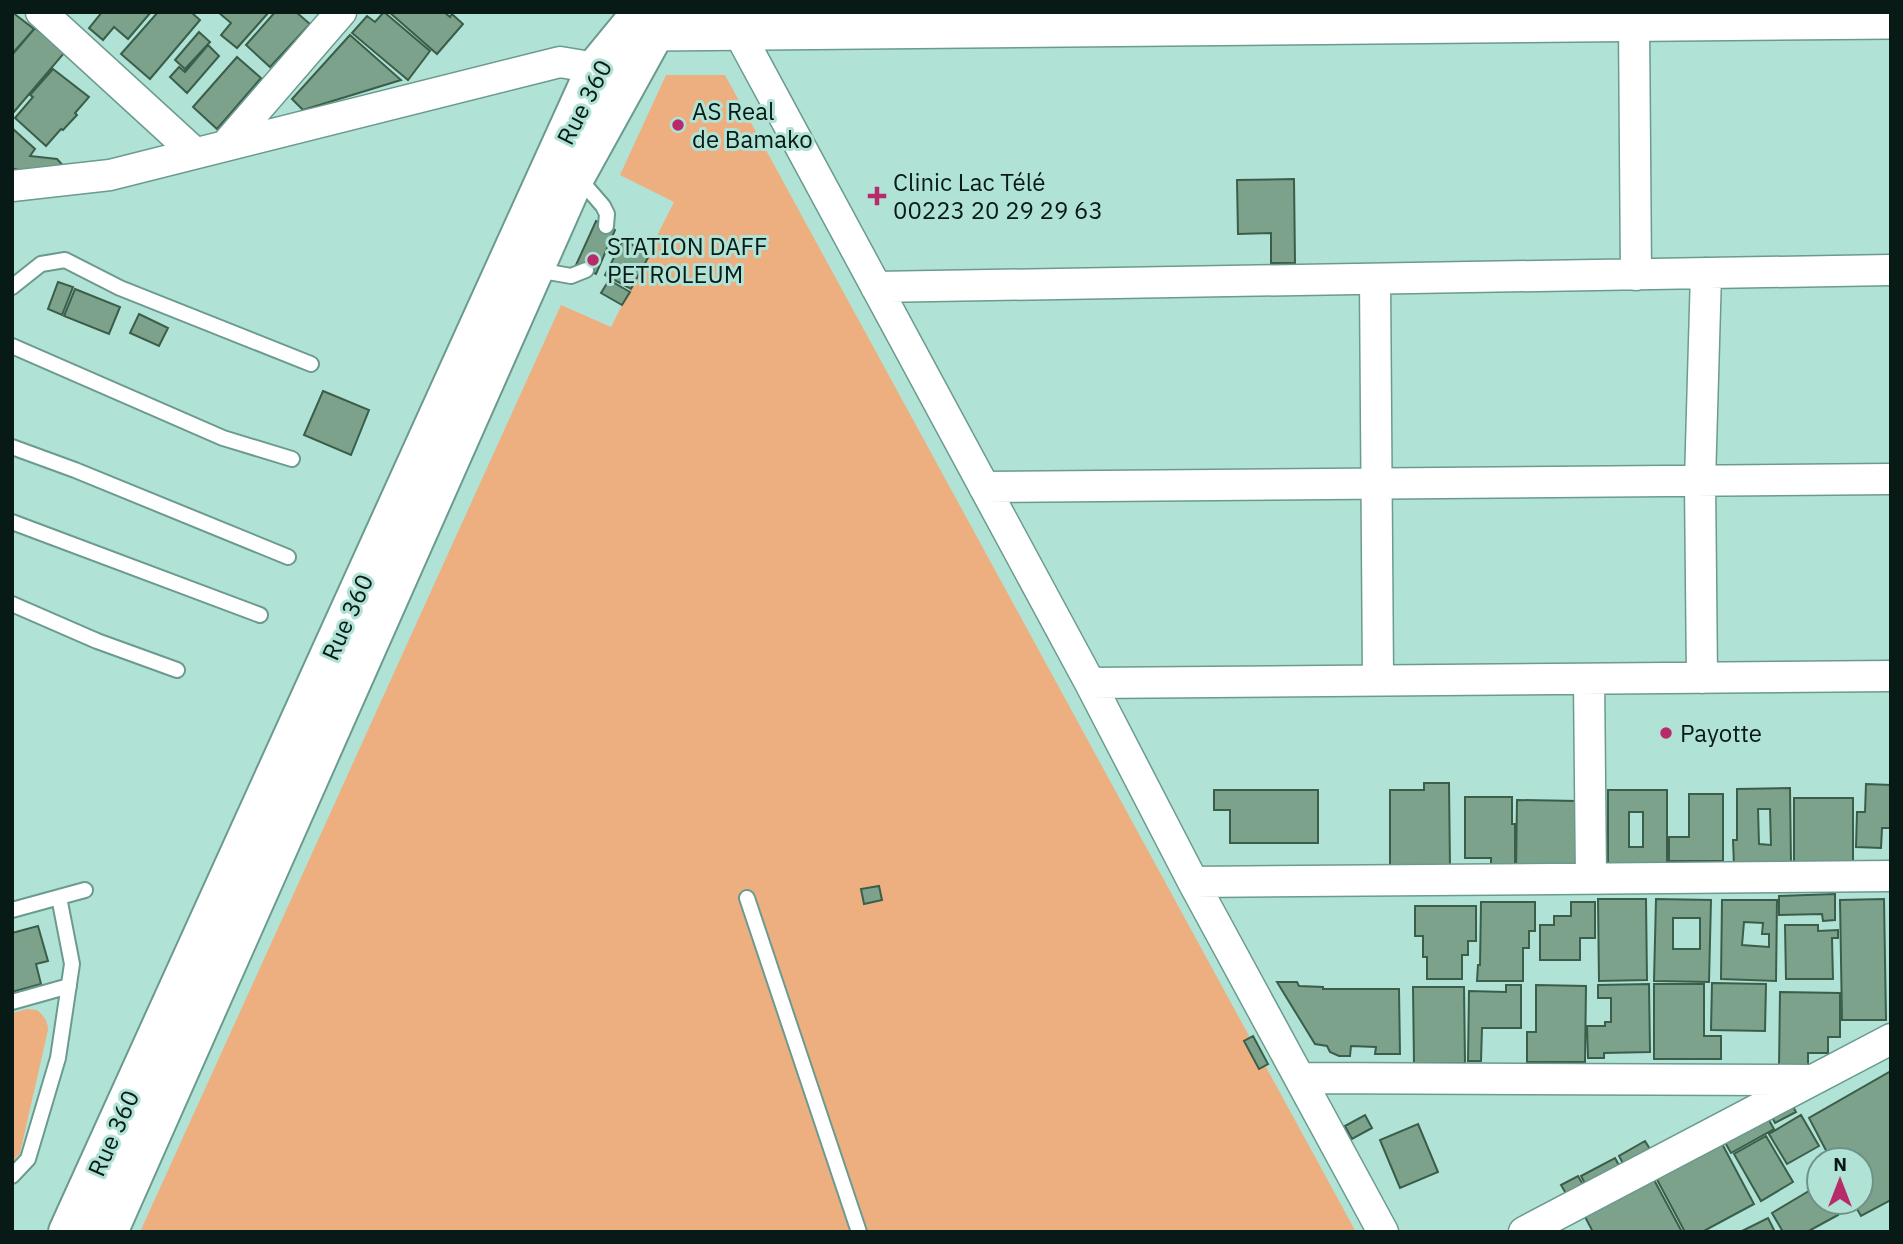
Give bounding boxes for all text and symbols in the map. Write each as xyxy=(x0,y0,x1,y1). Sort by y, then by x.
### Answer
street label: Rue 360 xyxy=(549,54,619,150)
place label: AS Real de Bamako xyxy=(692,95,813,155)
marker: AS Real de Bamako xyxy=(670,117,686,133)
place label: Clinic Lac Télé 00223 20 29 29 63 xyxy=(893,166,1103,226)
marker: Clinic Lac Télé 00223 20 29 29 63 xyxy=(867,186,887,206)
place label: STATION DAFF PETROLEUM xyxy=(607,230,767,290)
marker: STATION DAFF PETROLEUM xyxy=(585,252,601,268)
street label: Rue 360 xyxy=(314,569,380,665)
place label: Payotte xyxy=(1680,717,1762,749)
marker: Payotte xyxy=(1658,725,1674,741)
street label: Rue 360 xyxy=(80,1085,146,1181)
north arrow xyxy=(1805,1146,1875,1216)
text: N xyxy=(1833,1152,1847,1176)

